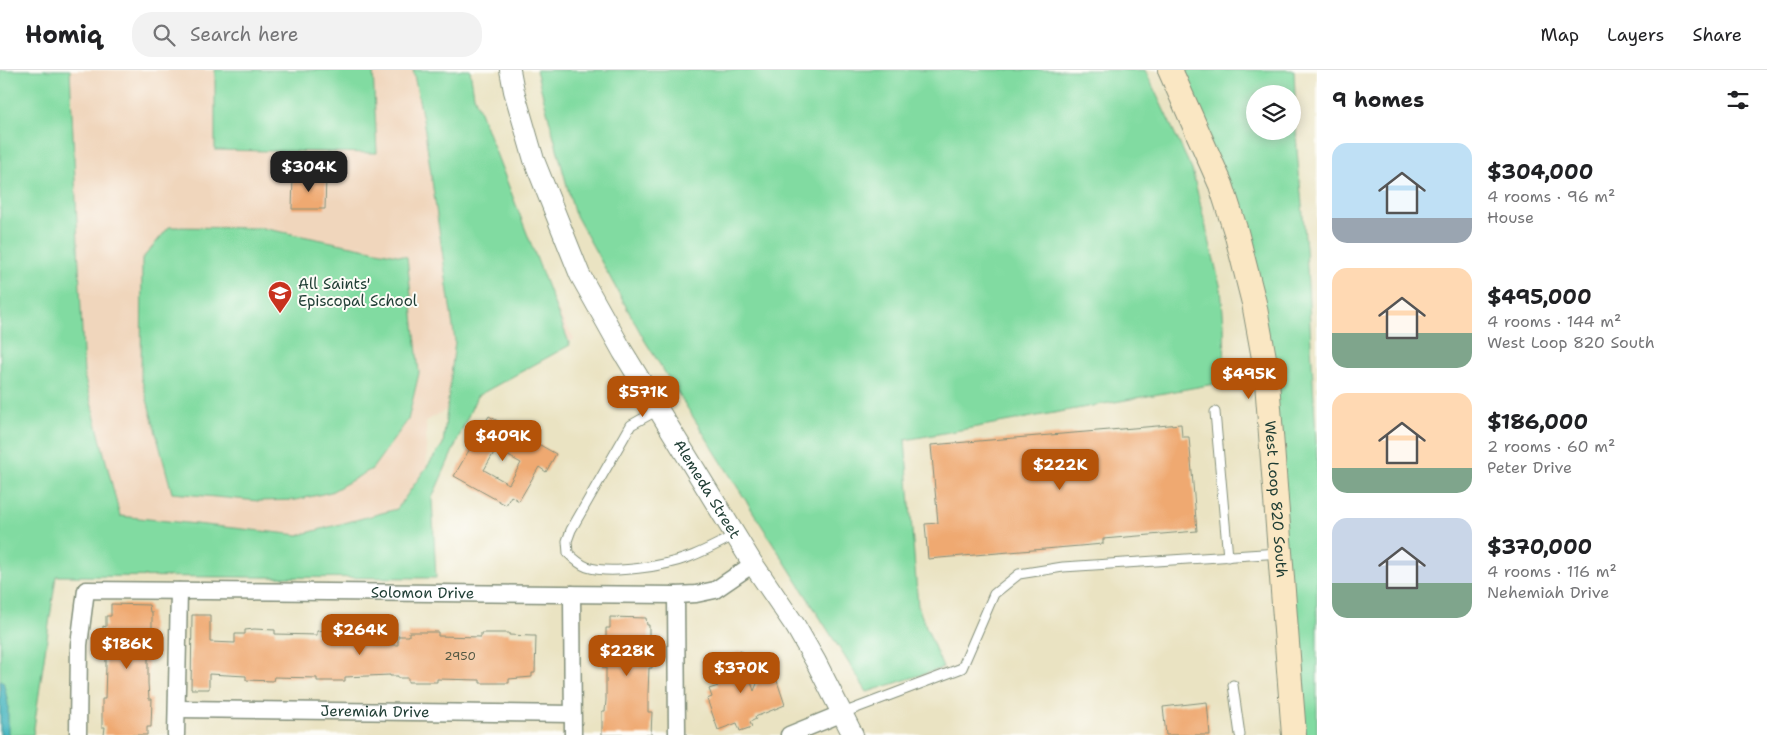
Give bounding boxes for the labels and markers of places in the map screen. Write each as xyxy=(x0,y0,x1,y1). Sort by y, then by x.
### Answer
pin: $304K xyxy=(274,150,344,193)
place label: All Saints' Episcopal School xyxy=(298,274,418,311)
school or university icon: All Saints' Episcopal School xyxy=(267,280,293,314)
pin: $495K xyxy=(1214,358,1284,400)
pin: $571K xyxy=(608,376,678,418)
pin: $409K xyxy=(468,420,538,462)
pin: $222K xyxy=(1025,448,1095,491)
pin: $264K xyxy=(325,614,395,656)
pin: $186K xyxy=(92,628,162,670)
pin: $228K xyxy=(592,634,662,677)
pin: $370K xyxy=(706,652,776,694)

